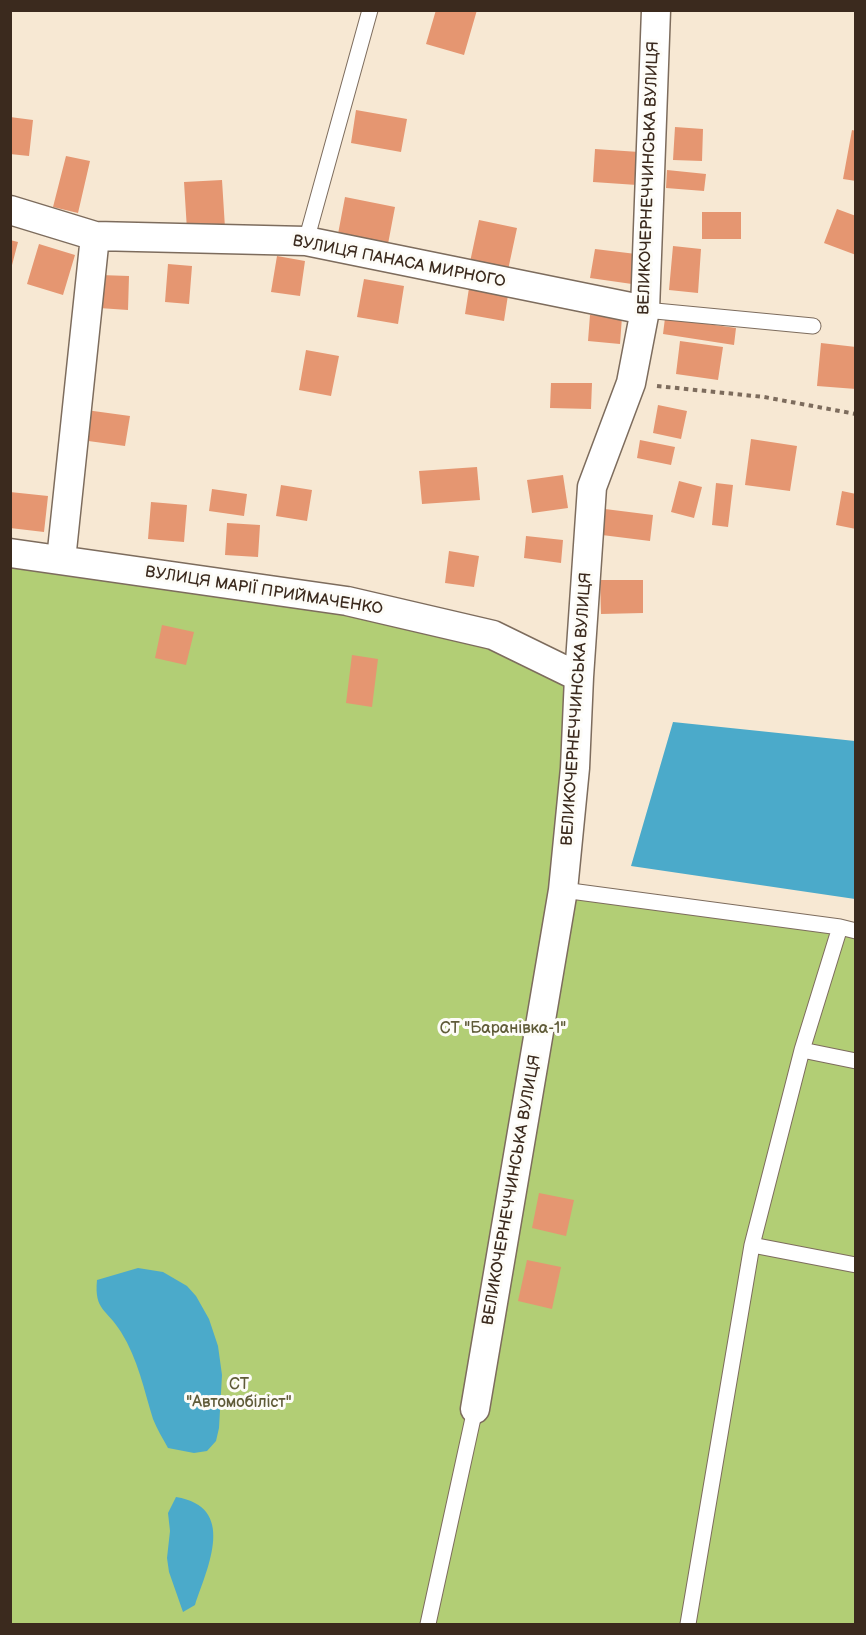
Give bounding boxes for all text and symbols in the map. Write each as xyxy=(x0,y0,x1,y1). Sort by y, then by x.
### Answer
street label: ВЕЛИКОЧЕРНЕЧЧИНСЬКА ВУЛИЦЯ xyxy=(635,41,663,315)
street label: ВУЛИЦЯ ПАНАСА МИРНОГО xyxy=(291,232,507,292)
street label: ВУЛИЦЯ МАРІЇ ПРИЙМАЧЕНКО xyxy=(144,563,384,619)
street label: ВЕЛИКОЧЕРНЕЧЧИНСЬКА ВУЛИЦЯ xyxy=(558,572,596,846)
park label: СТ "Баранівка-1" xyxy=(440,1019,566,1039)
street label: ВЕЛИКОЧЕРНЕЧЧИНСЬКА ВУЛИЦЯ xyxy=(479,1053,545,1327)
park label: СТ "Автомобіліст" xyxy=(186,1375,292,1413)

